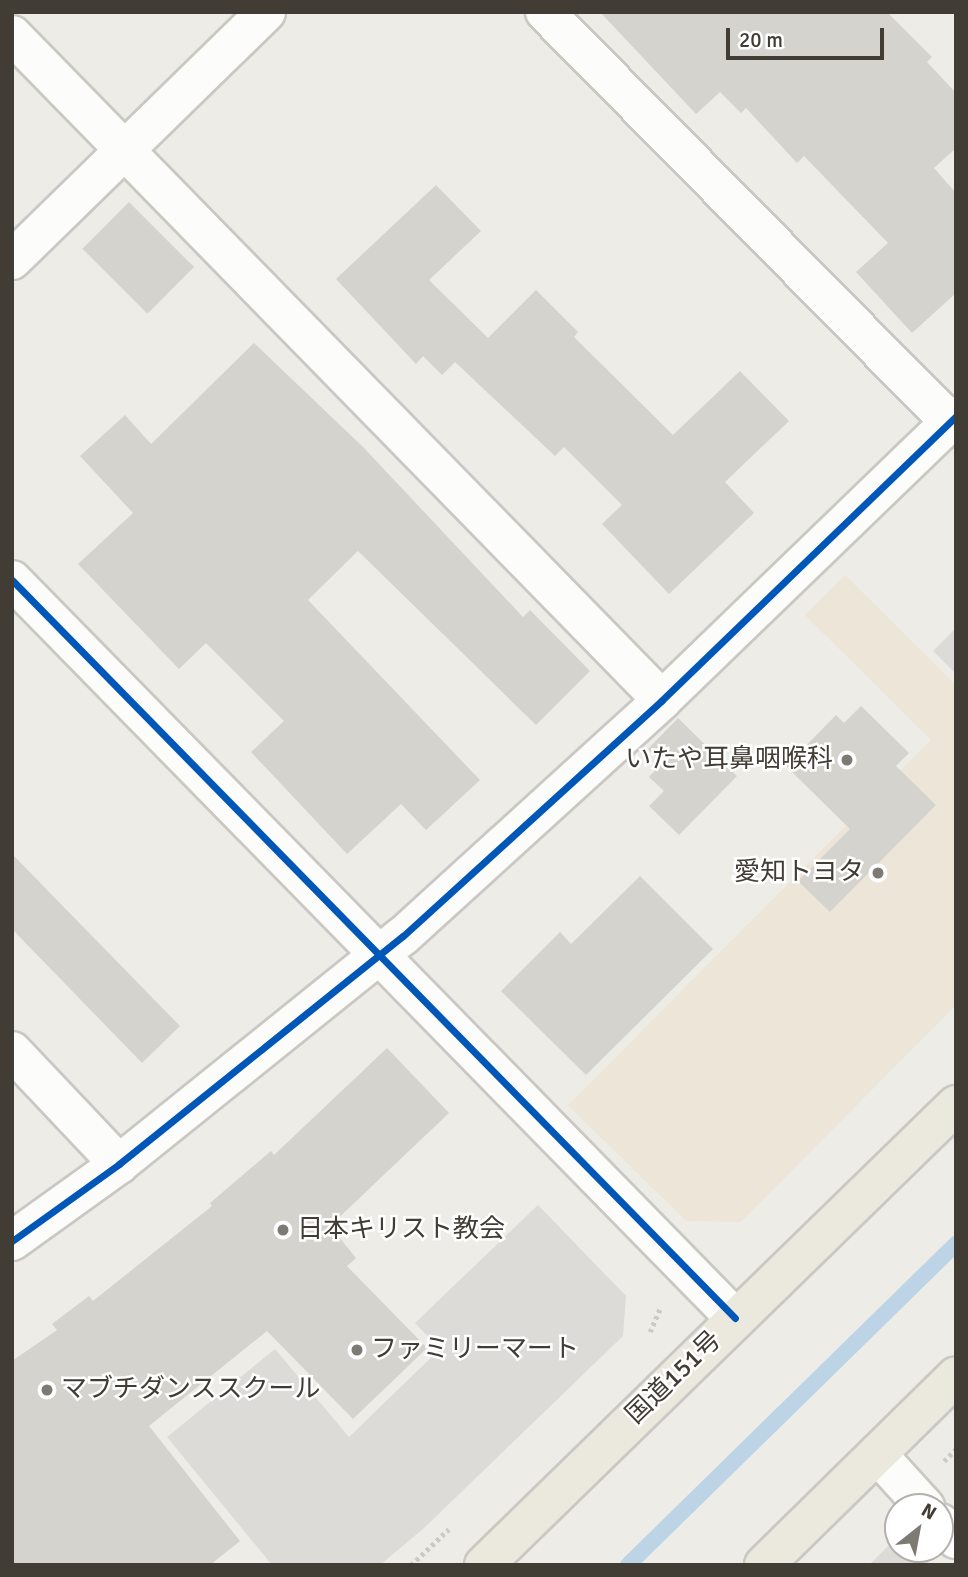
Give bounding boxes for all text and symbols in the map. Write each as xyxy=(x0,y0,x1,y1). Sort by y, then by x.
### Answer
scale bar xyxy=(730,14,888,58)
text: 20 m xyxy=(739,27,783,53)
place label: いたや耳鼻咽喉科 xyxy=(625,744,833,776)
marker: いたや耳鼻咽喉科 xyxy=(839,752,855,768)
place label: 愛知トヨタ xyxy=(734,857,864,889)
marker: 愛知トヨタ xyxy=(870,865,886,881)
place label: 日本キリスト教会 xyxy=(297,1214,505,1246)
marker: 日本キリスト教会 xyxy=(275,1222,291,1238)
street label: 国道151号 xyxy=(620,1325,728,1431)
place label: ファミリーマート xyxy=(371,1334,579,1366)
marker: ファミリーマート xyxy=(349,1342,365,1358)
place label: マブチダンススクール xyxy=(61,1374,321,1406)
marker: マブチダンススクール xyxy=(39,1382,55,1398)
north arrow xyxy=(884,1493,954,1563)
text: N xyxy=(917,1498,941,1525)

